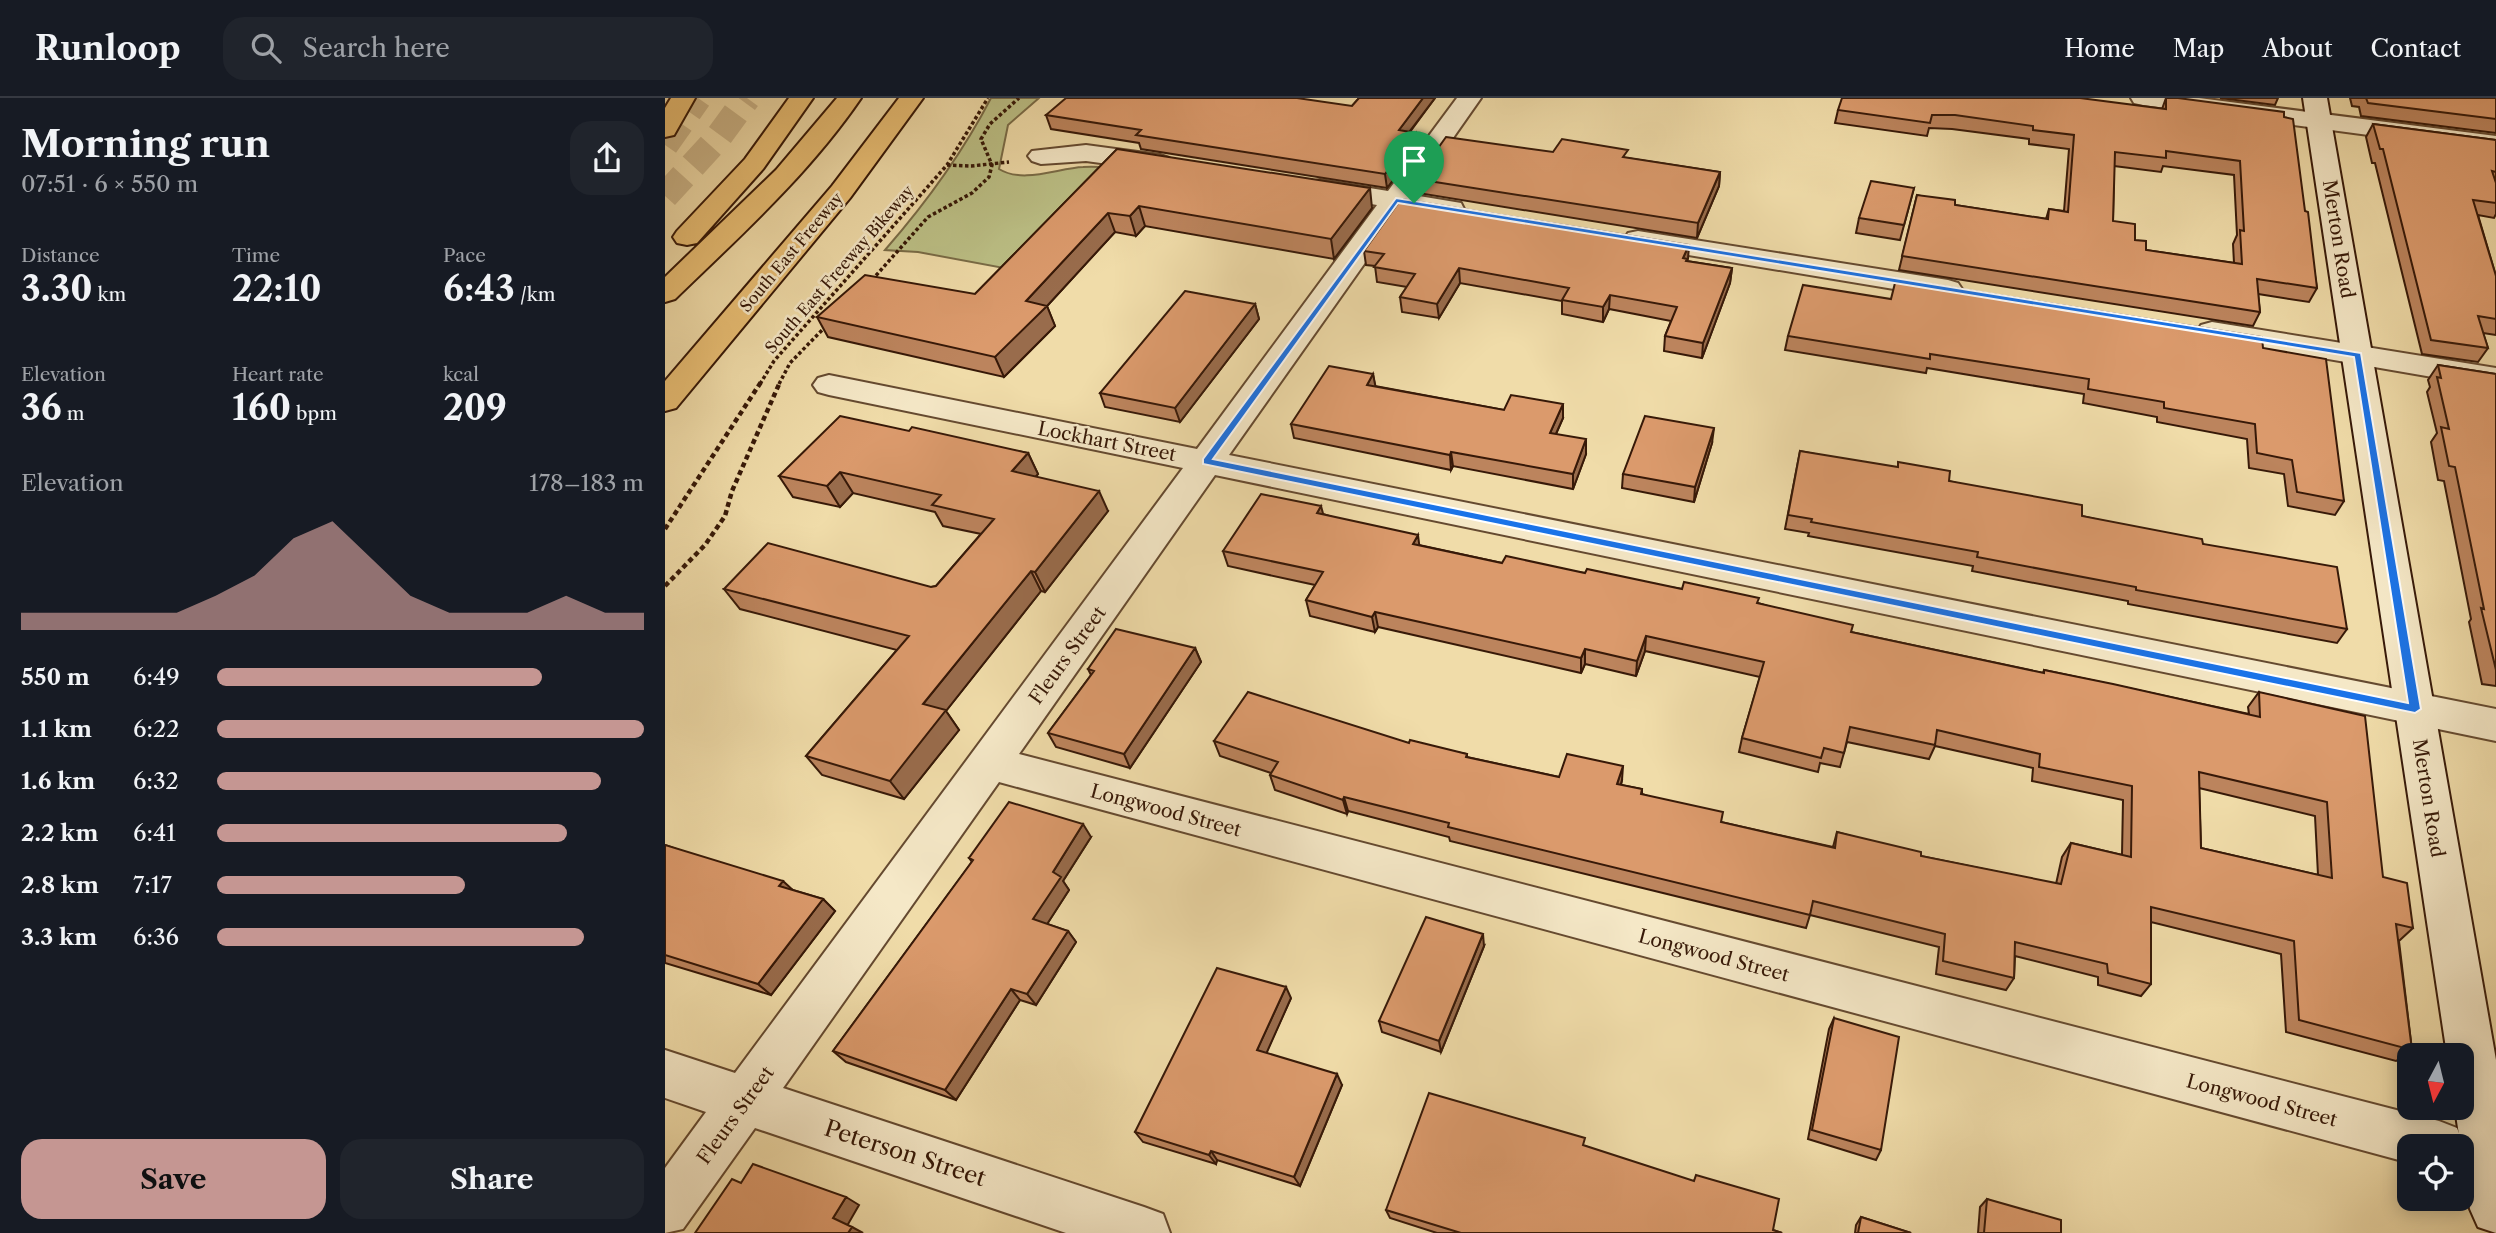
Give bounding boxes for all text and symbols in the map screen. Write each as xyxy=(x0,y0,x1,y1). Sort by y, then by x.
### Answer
search box xyxy=(223,17,713,80)
text: Runloop xyxy=(35,28,181,69)
icon: search xyxy=(247,29,285,67)
text: Search here xyxy=(303,32,450,64)
text: Home xyxy=(2064,34,2135,63)
text: Map xyxy=(2173,34,2224,63)
text: About xyxy=(2262,34,2333,63)
text: Contact xyxy=(2371,34,2461,63)
text: Morning run xyxy=(21,120,270,167)
button: share xyxy=(570,121,644,195)
pin xyxy=(1384,131,1444,203)
icon: arrive xyxy=(1395,142,1433,180)
text: 07:51 · 6 × 550 m xyxy=(21,170,198,198)
street label: Merton Road xyxy=(2318,178,2359,300)
street label: South East Freeway Bikeway xyxy=(760,180,918,357)
street label: South East Freeway xyxy=(735,187,847,316)
text: Distance xyxy=(21,244,100,267)
text: Time xyxy=(232,244,280,267)
text: Pace xyxy=(443,244,486,267)
text: 3.30 xyxy=(21,267,93,310)
text: 22:10 xyxy=(232,267,321,310)
text: 6:43 xyxy=(443,267,515,310)
text: km xyxy=(93,283,126,306)
text: /km xyxy=(515,283,555,306)
text: Elevation xyxy=(21,363,106,386)
text: Heart rate xyxy=(232,363,324,386)
text: kcal xyxy=(443,363,479,386)
text: 36 xyxy=(21,386,62,429)
text: 160 xyxy=(232,386,291,429)
text: 209 xyxy=(443,386,507,429)
text: m xyxy=(62,402,84,425)
text: bpm xyxy=(291,402,337,425)
street label: Lockhart Street xyxy=(1036,417,1178,466)
text: Elevation xyxy=(21,469,124,497)
text: 178–183 m xyxy=(529,469,644,497)
street label: Fleurs Street xyxy=(1024,602,1111,709)
text: 550 m xyxy=(21,663,90,691)
text: 6:49 xyxy=(133,663,180,691)
text: 1.1 km xyxy=(21,715,92,743)
text: 6:22 xyxy=(133,715,179,743)
street label: Merton Road xyxy=(2408,737,2449,859)
text: 1.6 km xyxy=(21,767,95,795)
text: 6:32 xyxy=(133,767,179,795)
street label: Longwood Street xyxy=(1088,779,1244,842)
text: 2.2 km xyxy=(21,819,98,847)
text: 6:41 xyxy=(133,819,176,847)
text: 2.8 km xyxy=(21,871,99,899)
text: 7:17 xyxy=(133,871,172,899)
text: 3.3 km xyxy=(21,923,97,951)
text: 6:36 xyxy=(133,923,179,951)
street label: Longwood Street xyxy=(1636,924,1792,987)
north arrow xyxy=(2397,1043,2475,1120)
map controls xyxy=(2397,1043,2474,1211)
street label: Fleurs Street xyxy=(692,1062,779,1169)
street label: Longwood Street xyxy=(2184,1069,2340,1132)
street label: Peterson Street xyxy=(821,1114,989,1192)
button: locate xyxy=(2397,1134,2474,1211)
button: Save xyxy=(21,1139,326,1219)
button: Share xyxy=(340,1139,644,1219)

